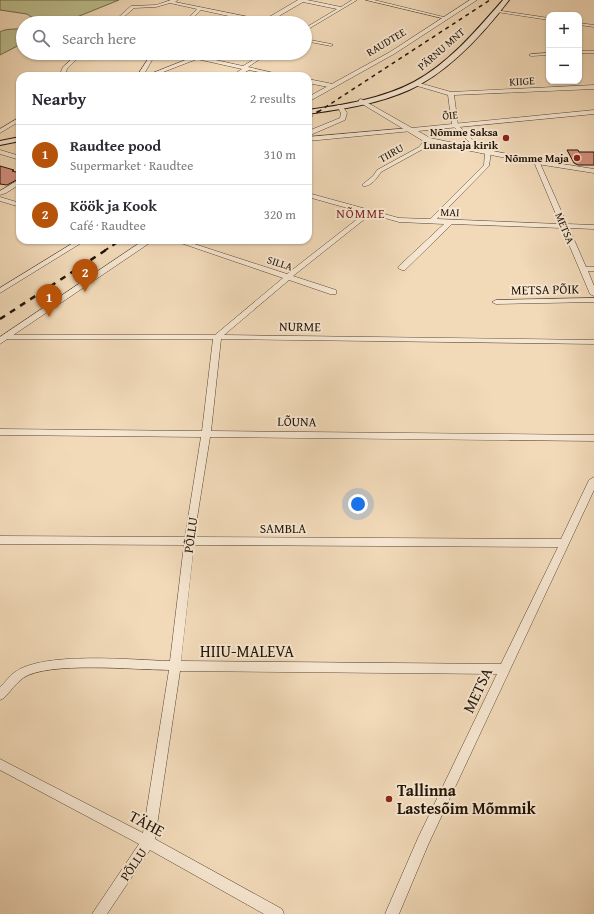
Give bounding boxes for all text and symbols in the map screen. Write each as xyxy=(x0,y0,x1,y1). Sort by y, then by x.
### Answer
map controls xyxy=(546,12,582,84)
button: + xyxy=(546,12,582,48)
search box xyxy=(16,16,312,60)
street label: RAUDTEE xyxy=(363,24,409,60)
street label: PÄRNU MNT xyxy=(414,24,468,74)
icon: search xyxy=(30,27,52,49)
text: Search here xyxy=(62,28,136,49)
button: − xyxy=(546,48,582,84)
street label: KIIGE xyxy=(509,72,535,90)
text: Nearby xyxy=(32,86,86,111)
text: 2 results xyxy=(250,89,296,108)
street label: ÕIE xyxy=(441,106,459,124)
place label: Nõmme Saksa Lunastaja kirik xyxy=(424,124,499,153)
marker: Nõmme Saksa Lunastaja kirik xyxy=(501,133,511,143)
text: Raudtee pood xyxy=(70,135,161,156)
street label: TIIRU xyxy=(376,139,406,167)
text: 1 xyxy=(42,145,48,164)
text: 310 m xyxy=(264,145,296,164)
place label: Nõmme Maja xyxy=(505,150,569,166)
marker: Nõmme Maja xyxy=(572,153,582,163)
text: Supermarket · Raudtee xyxy=(70,156,193,175)
text: Köök ja Kook xyxy=(70,195,157,216)
district label: NÕMME xyxy=(336,204,386,223)
street label: MAI xyxy=(440,204,460,220)
text: 2 xyxy=(42,205,48,224)
text: 320 m xyxy=(264,205,296,224)
street label: METSA xyxy=(551,210,579,247)
text: Café · Raudtee xyxy=(70,216,146,235)
street label: SILLA xyxy=(265,251,295,275)
pin: 2 xyxy=(72,259,98,292)
street label: METSA PÕIK xyxy=(511,279,580,300)
pin: 1 xyxy=(36,284,62,317)
street label: NURME xyxy=(279,317,321,336)
street label: LÕUNA xyxy=(277,412,317,431)
your location xyxy=(348,494,368,514)
street label: PÕLLU xyxy=(179,515,202,554)
street label: SAMBLA xyxy=(260,519,306,538)
street label: HIIU-MALEVA xyxy=(200,639,294,663)
street label: METSA xyxy=(456,663,498,717)
place label: Tallinna Lastesõim Mõmmik xyxy=(397,778,537,820)
marker: Tallinna Lastesõim Mõmmik xyxy=(384,794,394,804)
street label: TÄHE xyxy=(125,804,169,842)
street label: PÕLLU xyxy=(115,844,152,885)

